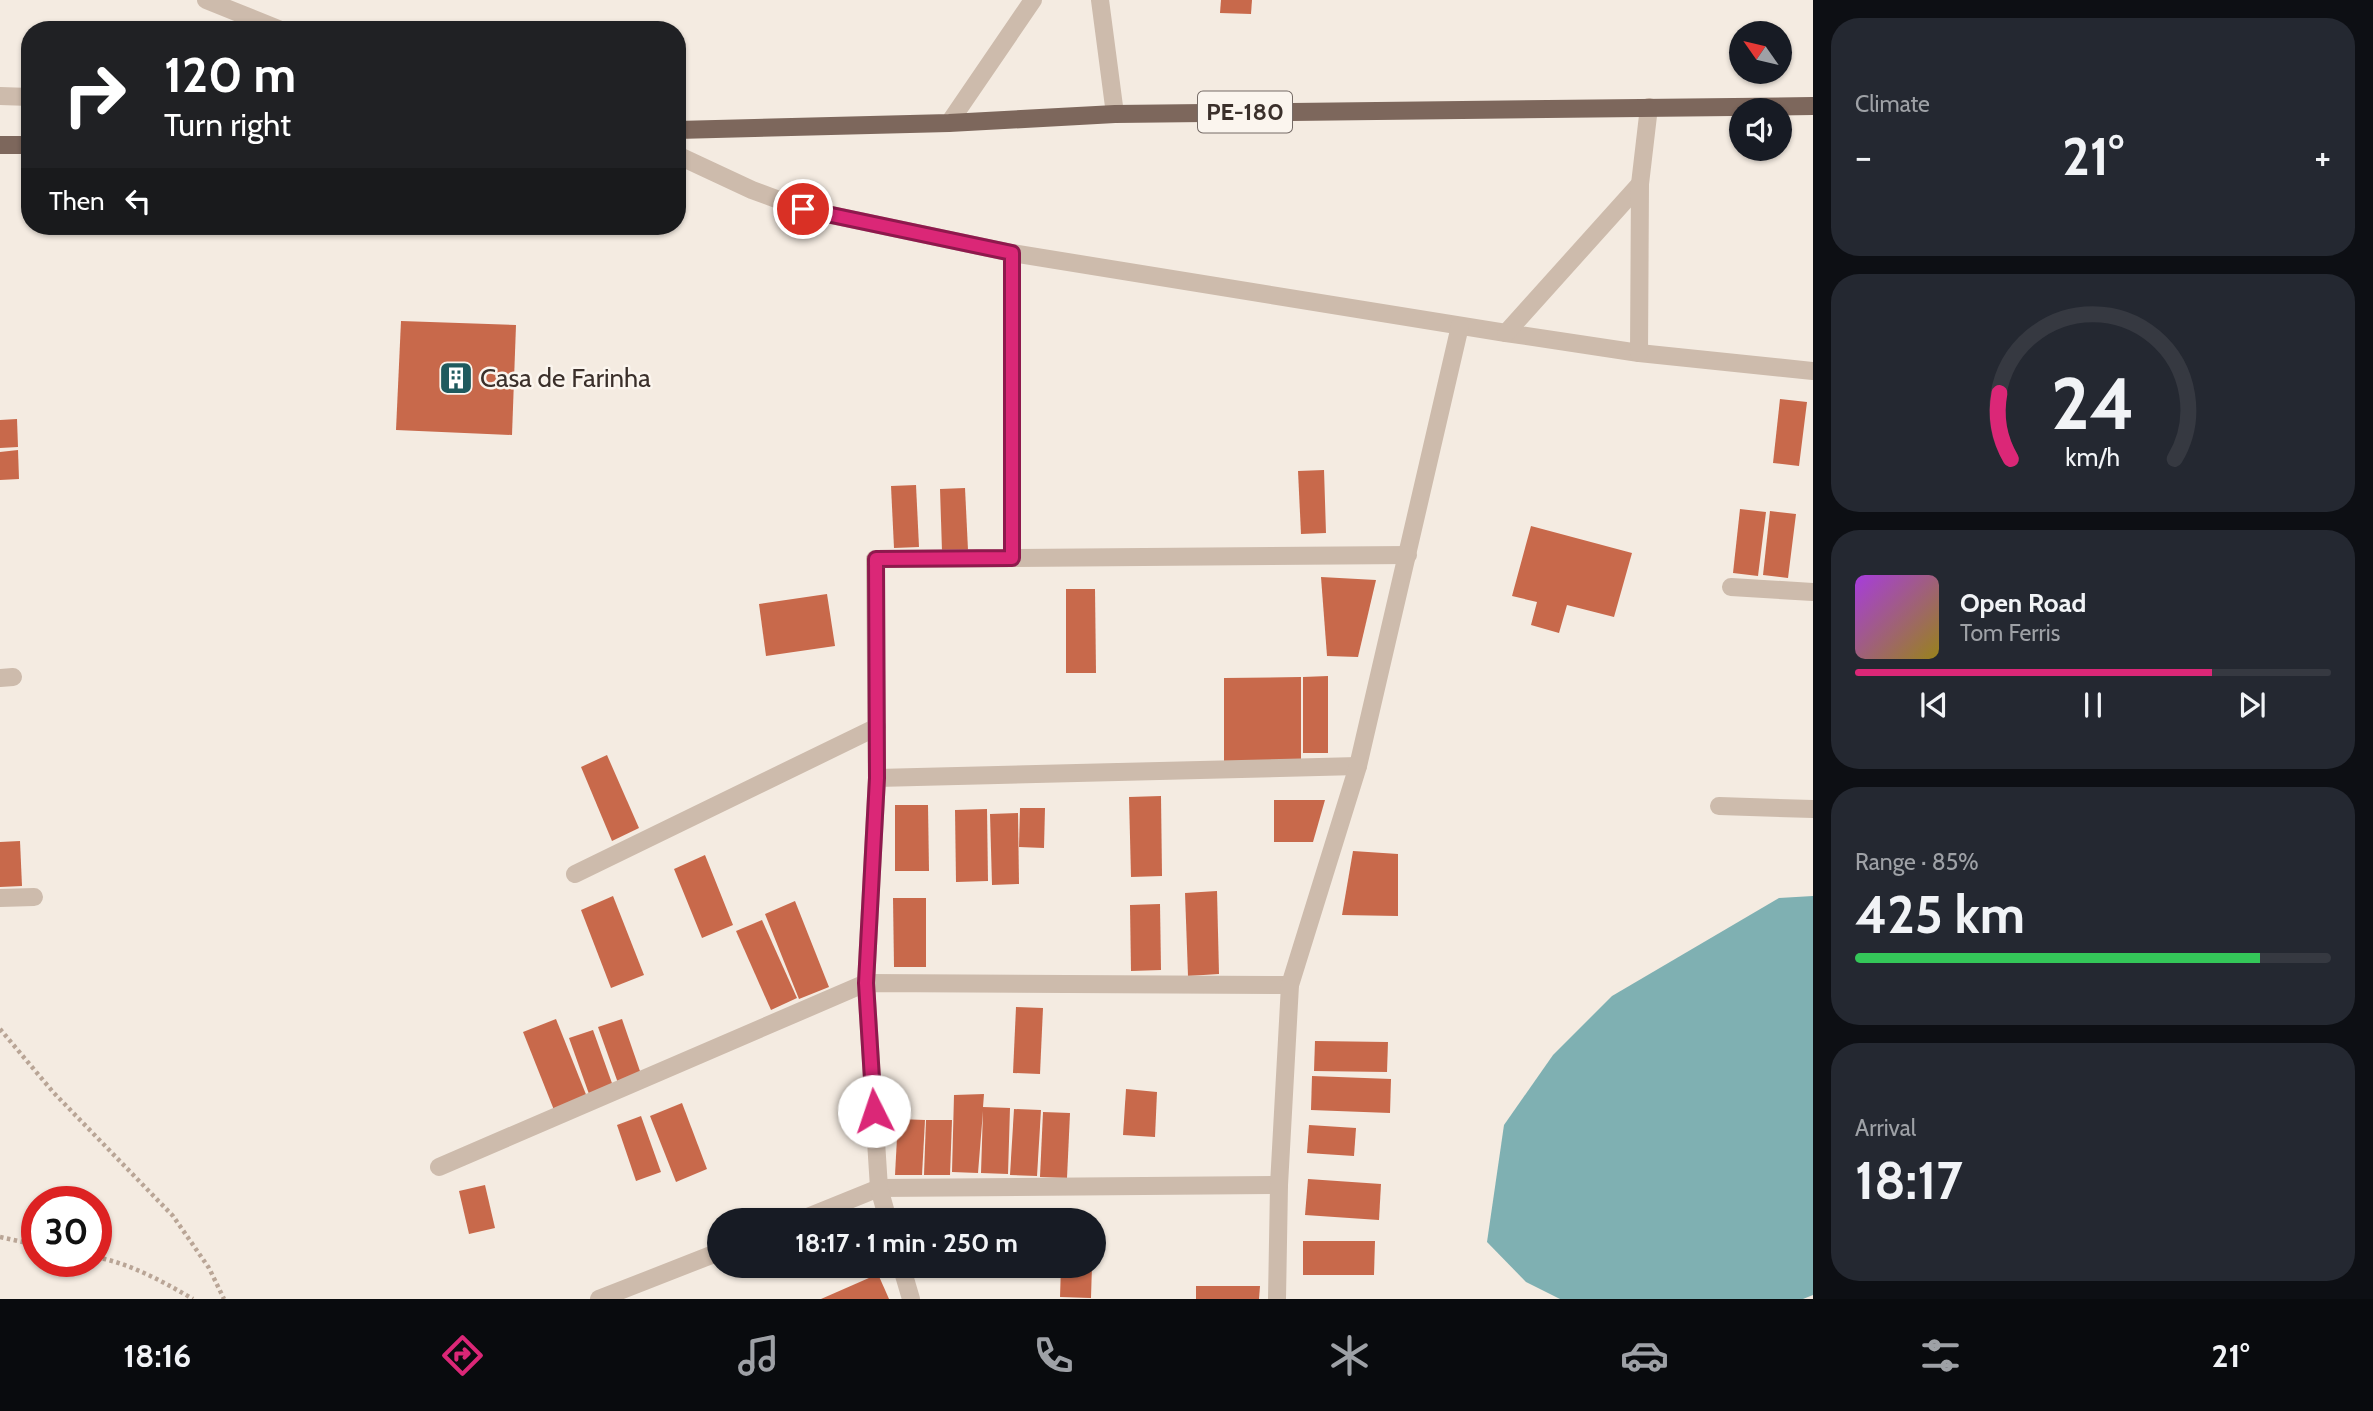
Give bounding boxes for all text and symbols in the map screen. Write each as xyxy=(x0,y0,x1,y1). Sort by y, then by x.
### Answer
north arrow xyxy=(1729,21,1792,84)
map controls xyxy=(1729,21,1792,161)
text: 120 m xyxy=(164,45,296,104)
icon: right xyxy=(49,49,140,140)
text: Climate xyxy=(1855,90,1930,118)
road number: PE-180 xyxy=(1198,92,1292,132)
button: sound xyxy=(1729,98,1792,161)
text: Turn right xyxy=(164,105,291,144)
text: 21° xyxy=(2062,125,2124,188)
text: − xyxy=(1855,133,1872,180)
text: + xyxy=(2314,133,2331,180)
pin xyxy=(773,179,833,239)
icon: left xyxy=(119,182,157,220)
text: Then xyxy=(49,185,105,217)
icon: arrive xyxy=(784,190,822,228)
building icon: Casa de Farinha xyxy=(437,359,475,397)
text: 24 xyxy=(2051,360,2135,448)
place label: Casa de Farinha xyxy=(480,362,651,394)
text: km/h xyxy=(2066,442,2120,472)
text: Open Road xyxy=(1960,587,2086,619)
text: Tom Ferris xyxy=(1960,619,2060,647)
icon: previous xyxy=(1915,686,1953,724)
icon: pause xyxy=(2074,686,2112,724)
icon: next xyxy=(2233,686,2271,724)
text: Range · 85% xyxy=(1855,848,1979,876)
text: 425 km xyxy=(1855,883,2025,946)
position arrow xyxy=(837,1074,911,1148)
text: Arrival xyxy=(1855,1114,1916,1142)
text: 18:17 xyxy=(1855,1149,1963,1212)
speed limit sign: 30 xyxy=(21,1186,112,1277)
text: 18:17 · 1 min · 250 m xyxy=(795,1227,1018,1259)
icon: directions xyxy=(438,1331,487,1380)
icon: music xyxy=(734,1331,783,1380)
icon: phone xyxy=(1029,1331,1078,1380)
icon: climate xyxy=(1325,1331,1374,1380)
icon: car xyxy=(1620,1331,1669,1380)
icon: filters xyxy=(1916,1331,1965,1380)
text: 18:16 xyxy=(123,1336,191,1375)
text: 21° xyxy=(2212,1336,2250,1375)

